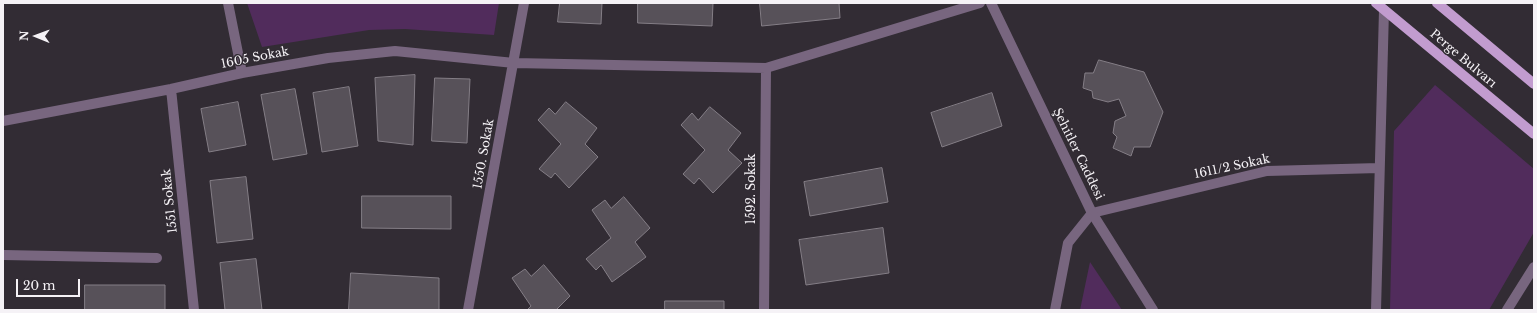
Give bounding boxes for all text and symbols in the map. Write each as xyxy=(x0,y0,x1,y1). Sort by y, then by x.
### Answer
north arrow xyxy=(16,16,56,56)
street label: Perge Bulvarı xyxy=(1427,27,1499,91)
text: N xyxy=(17,30,31,41)
street label: 1605 Sokak xyxy=(220,44,290,72)
street label: Şehitler Caddesi xyxy=(1050,106,1106,202)
street label: 1550. Sokak xyxy=(471,118,497,190)
street label: 1611/2 Sokak xyxy=(1193,152,1271,182)
street label: 1592. Sokak xyxy=(745,154,759,224)
street label: 1551 Sokak xyxy=(159,168,181,234)
scale bar xyxy=(18,271,82,297)
text: 20 m xyxy=(23,278,55,293)

